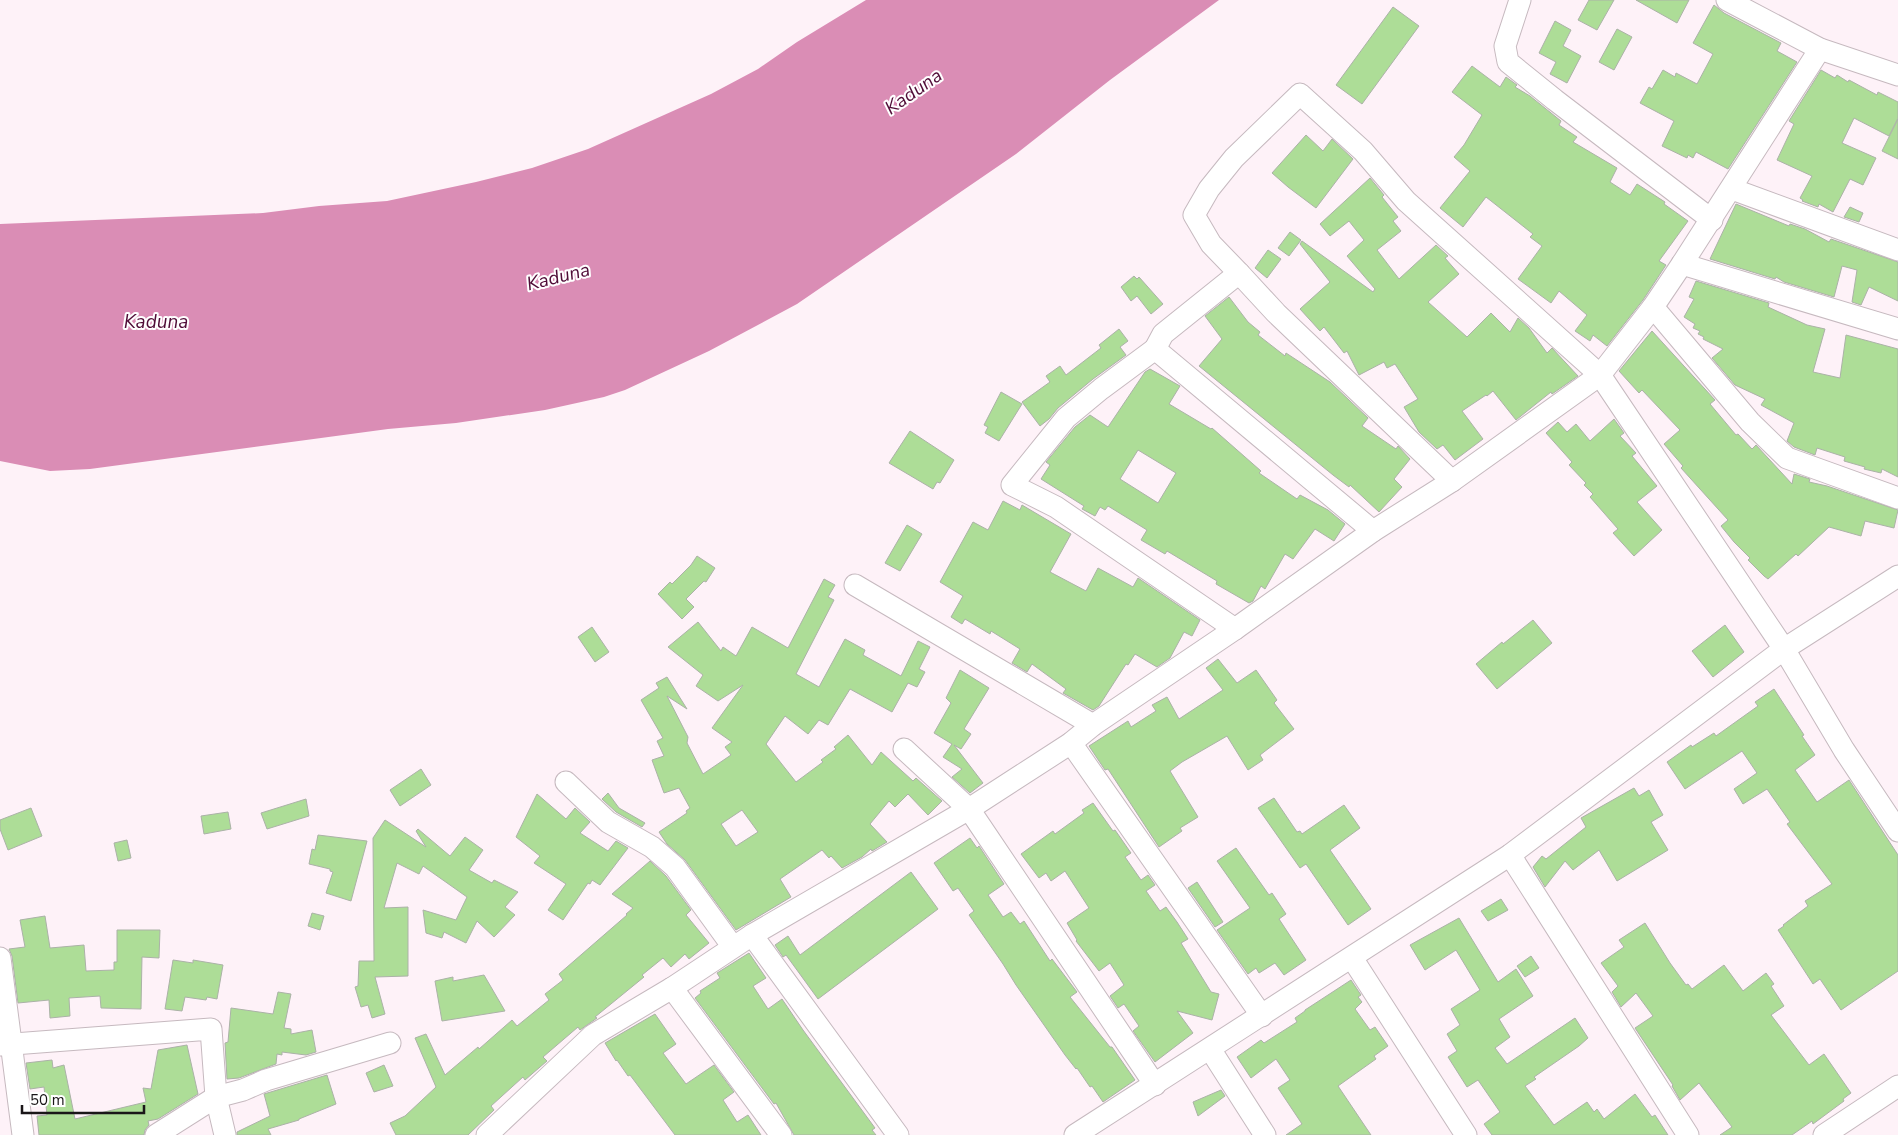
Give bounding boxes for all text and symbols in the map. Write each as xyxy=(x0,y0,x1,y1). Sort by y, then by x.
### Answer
water label: Kaduna xyxy=(880,63,947,121)
water label: Kaduna xyxy=(524,257,593,297)
water label: Kaduna xyxy=(124,309,188,335)
scale bar xyxy=(22,1082,145,1114)
text: 50 m xyxy=(30,1090,65,1110)

